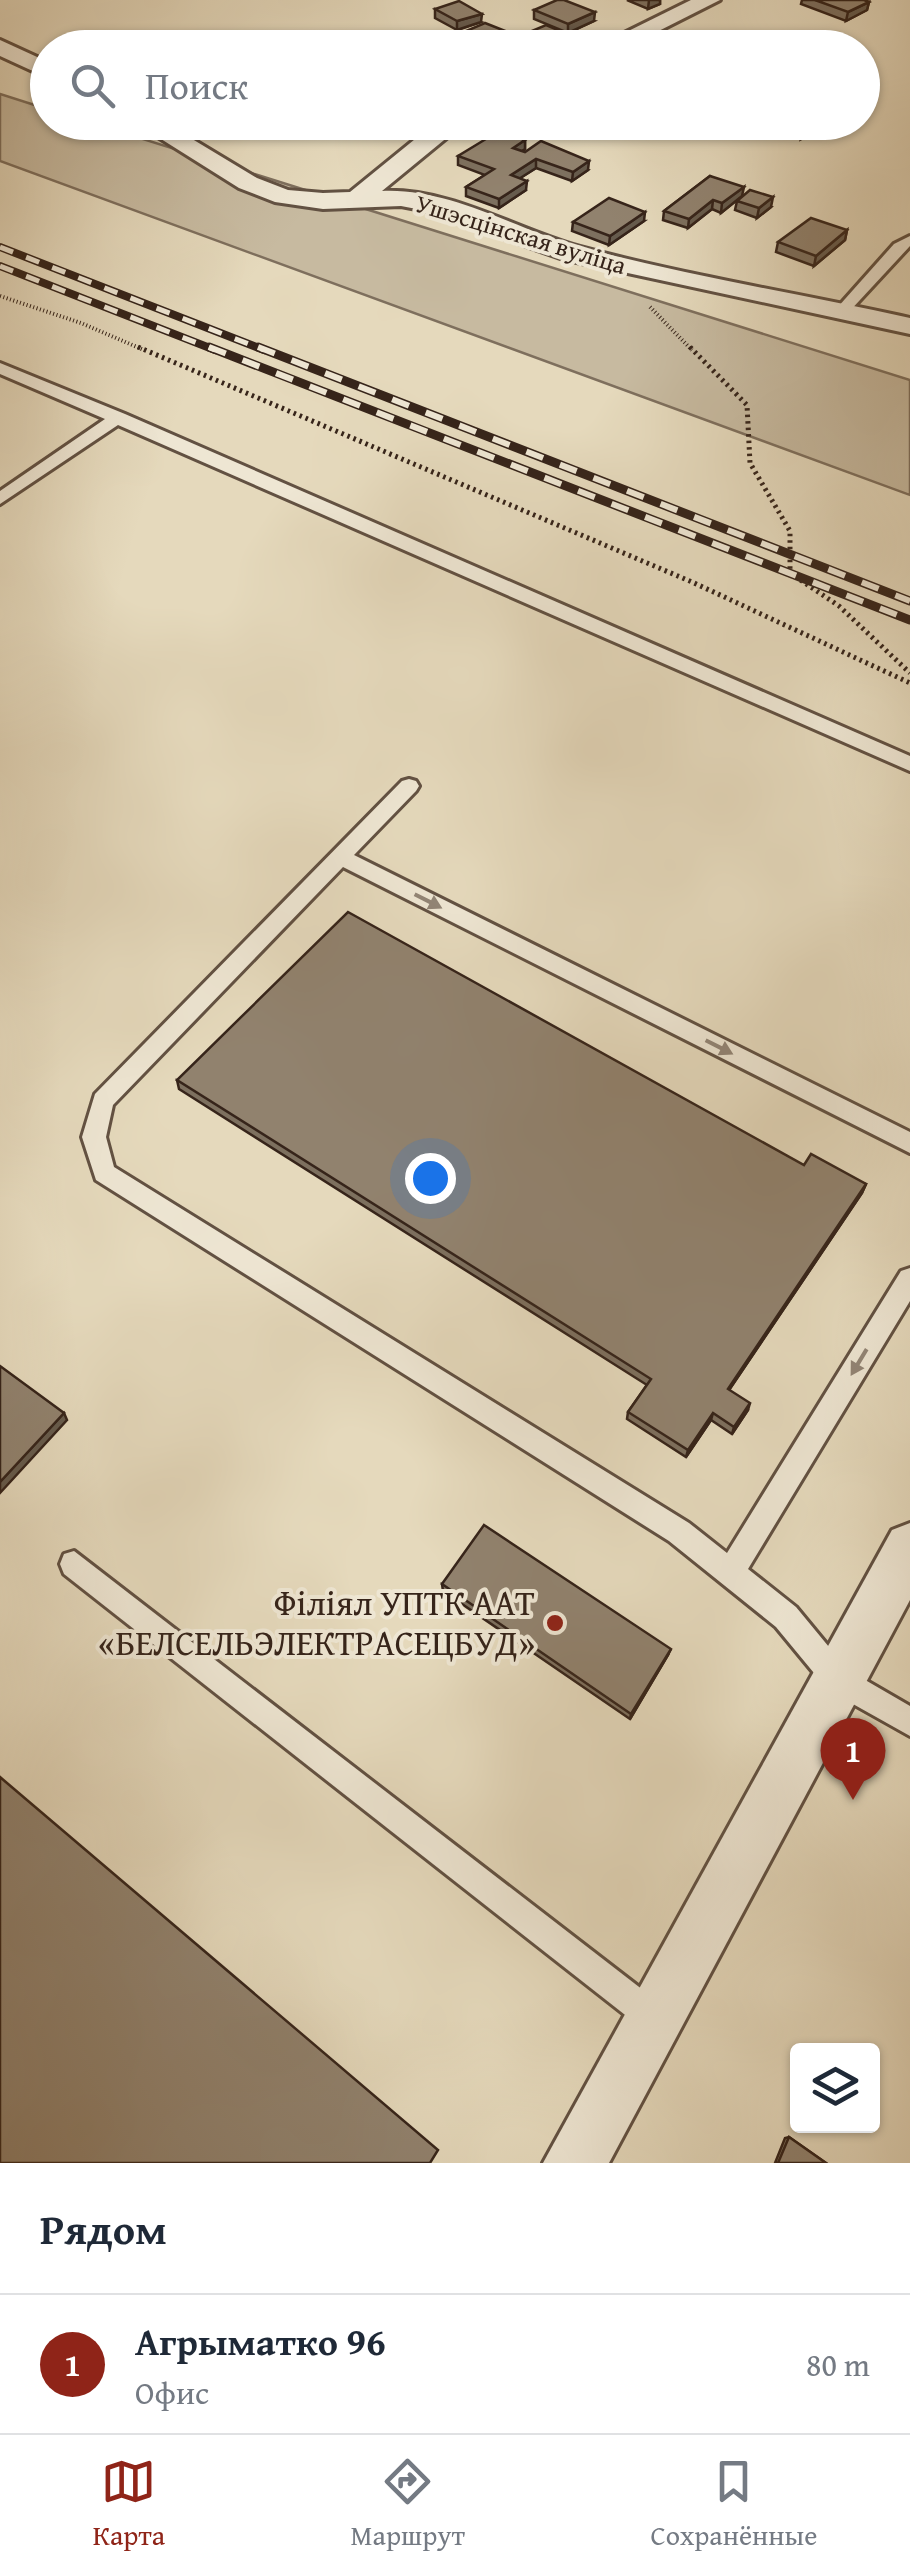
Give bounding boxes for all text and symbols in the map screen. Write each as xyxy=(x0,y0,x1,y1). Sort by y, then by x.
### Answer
search box xyxy=(30,30,880,140)
text: Поиск xyxy=(145,57,248,113)
icon: search xyxy=(65,58,120,113)
street label: Ушэсцінская вуліца xyxy=(411,185,631,283)
one-way arrow xyxy=(414,893,443,910)
one-way arrow xyxy=(704,1038,733,1055)
your location xyxy=(405,1153,456,1204)
one-way arrow xyxy=(850,1349,869,1376)
place label: Філіял УПТК ААТ «БЕЛСЕЛЬЭЛЕКТРАСЕЦБУД» xyxy=(98,1577,535,1668)
marker: Філіял УПТК ААТ «БЕЛСЕЛЬЭЛЕКТРАСЕЦБУД» xyxy=(544,1612,566,1634)
pin: 1 xyxy=(820,1718,886,1800)
map controls xyxy=(790,2043,880,2133)
button: layers xyxy=(790,2043,880,2133)
text: Рядом xyxy=(40,2198,167,2259)
text: Агрыматко 96 xyxy=(135,2313,386,2369)
text: 1 xyxy=(64,2341,81,2388)
text: 80 m xyxy=(806,2341,870,2388)
text: Офис xyxy=(135,2369,209,2416)
tab: Карта xyxy=(93,2454,165,2555)
tab: Маршрут xyxy=(351,2454,465,2555)
tab: Сохранённые xyxy=(650,2454,817,2555)

